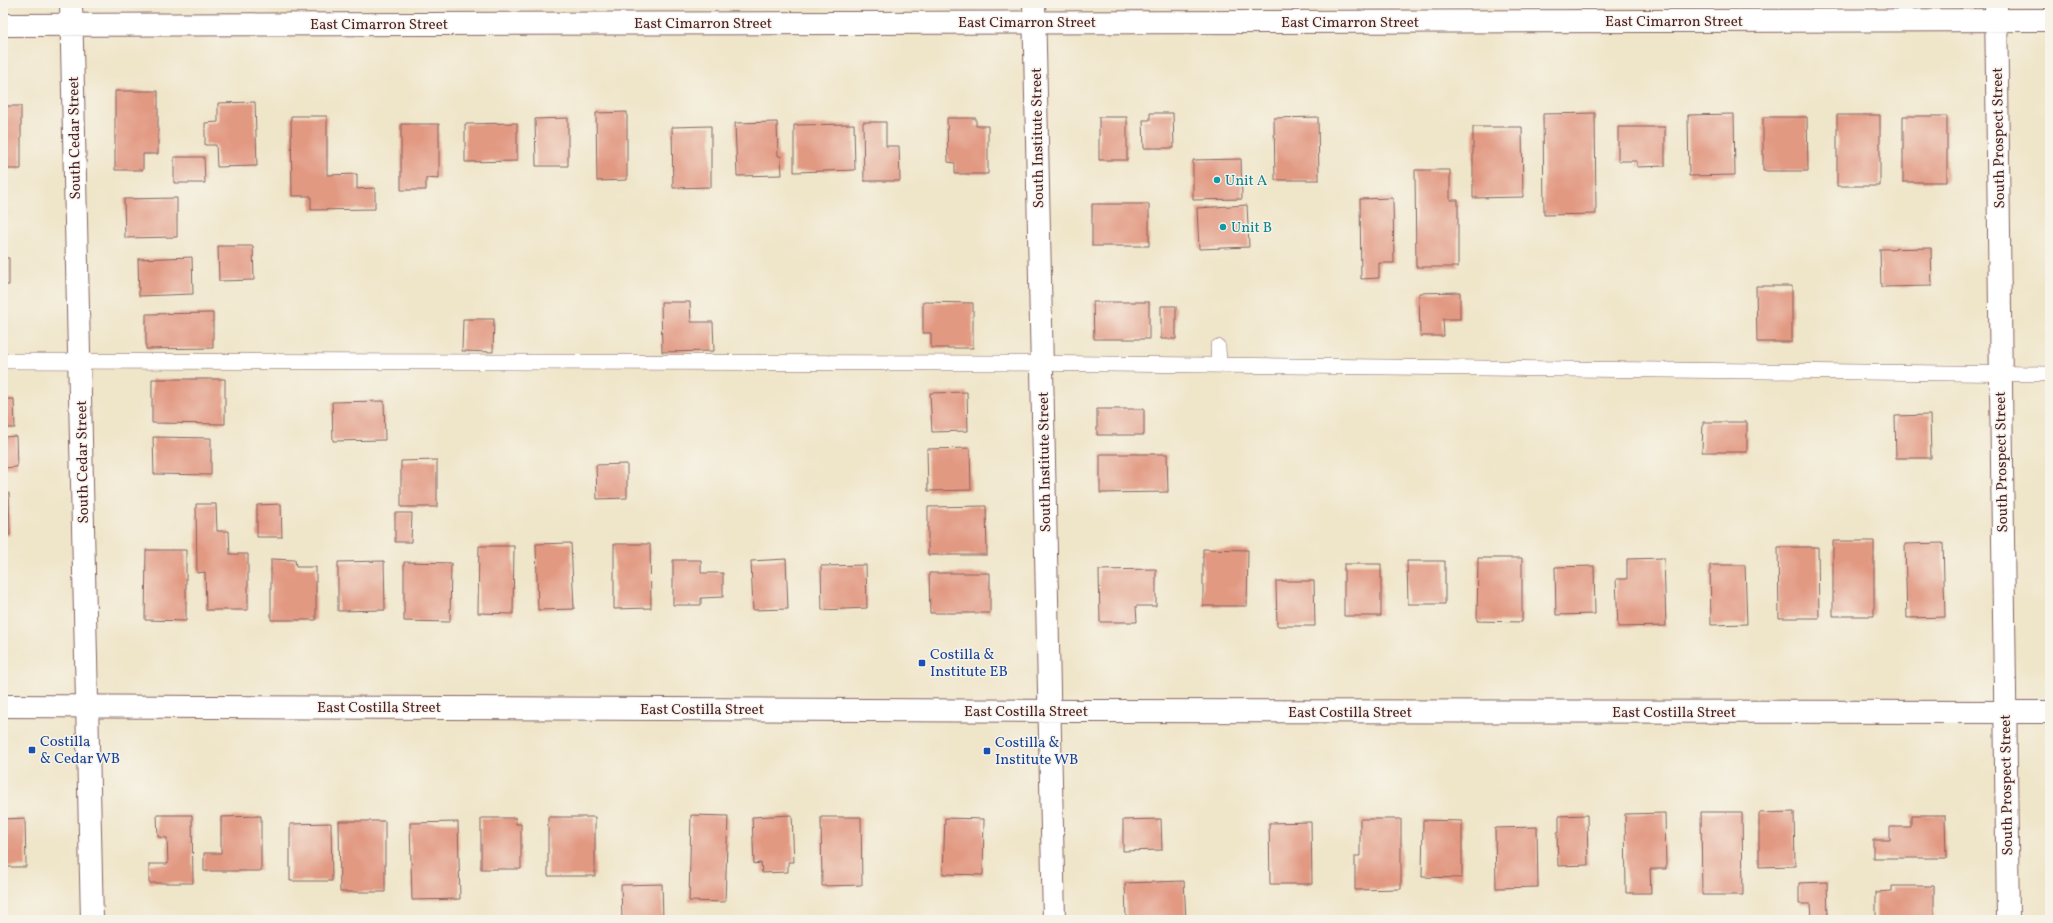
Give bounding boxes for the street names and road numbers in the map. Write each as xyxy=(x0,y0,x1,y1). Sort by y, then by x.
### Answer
street label: East Cimarron Street xyxy=(1605,12,1743,33)
street label: East Cimarron Street xyxy=(958,13,1096,34)
street label: East Cimarron Street xyxy=(1281,13,1419,34)
street label: East Cimarron Street xyxy=(634,14,772,35)
street label: East Cimarron Street xyxy=(310,15,448,36)
street label: South Institute Street xyxy=(1027,67,1050,208)
street label: South Prospect Street xyxy=(1988,67,2011,209)
street label: South Cedar Street xyxy=(64,76,87,200)
street label: South Institute Street xyxy=(1034,391,1057,532)
street label: South Prospect Street xyxy=(1991,391,2014,533)
street label: South Cedar Street xyxy=(72,400,95,524)
street label: East Costilla Street xyxy=(317,698,441,719)
street label: East Costilla Street xyxy=(640,700,764,721)
street label: East Costilla Street xyxy=(964,702,1088,723)
street label: East Costilla Street xyxy=(1288,703,1412,724)
street label: East Costilla Street xyxy=(1612,703,1736,724)
street label: South Prospect Street xyxy=(1996,714,2019,856)

